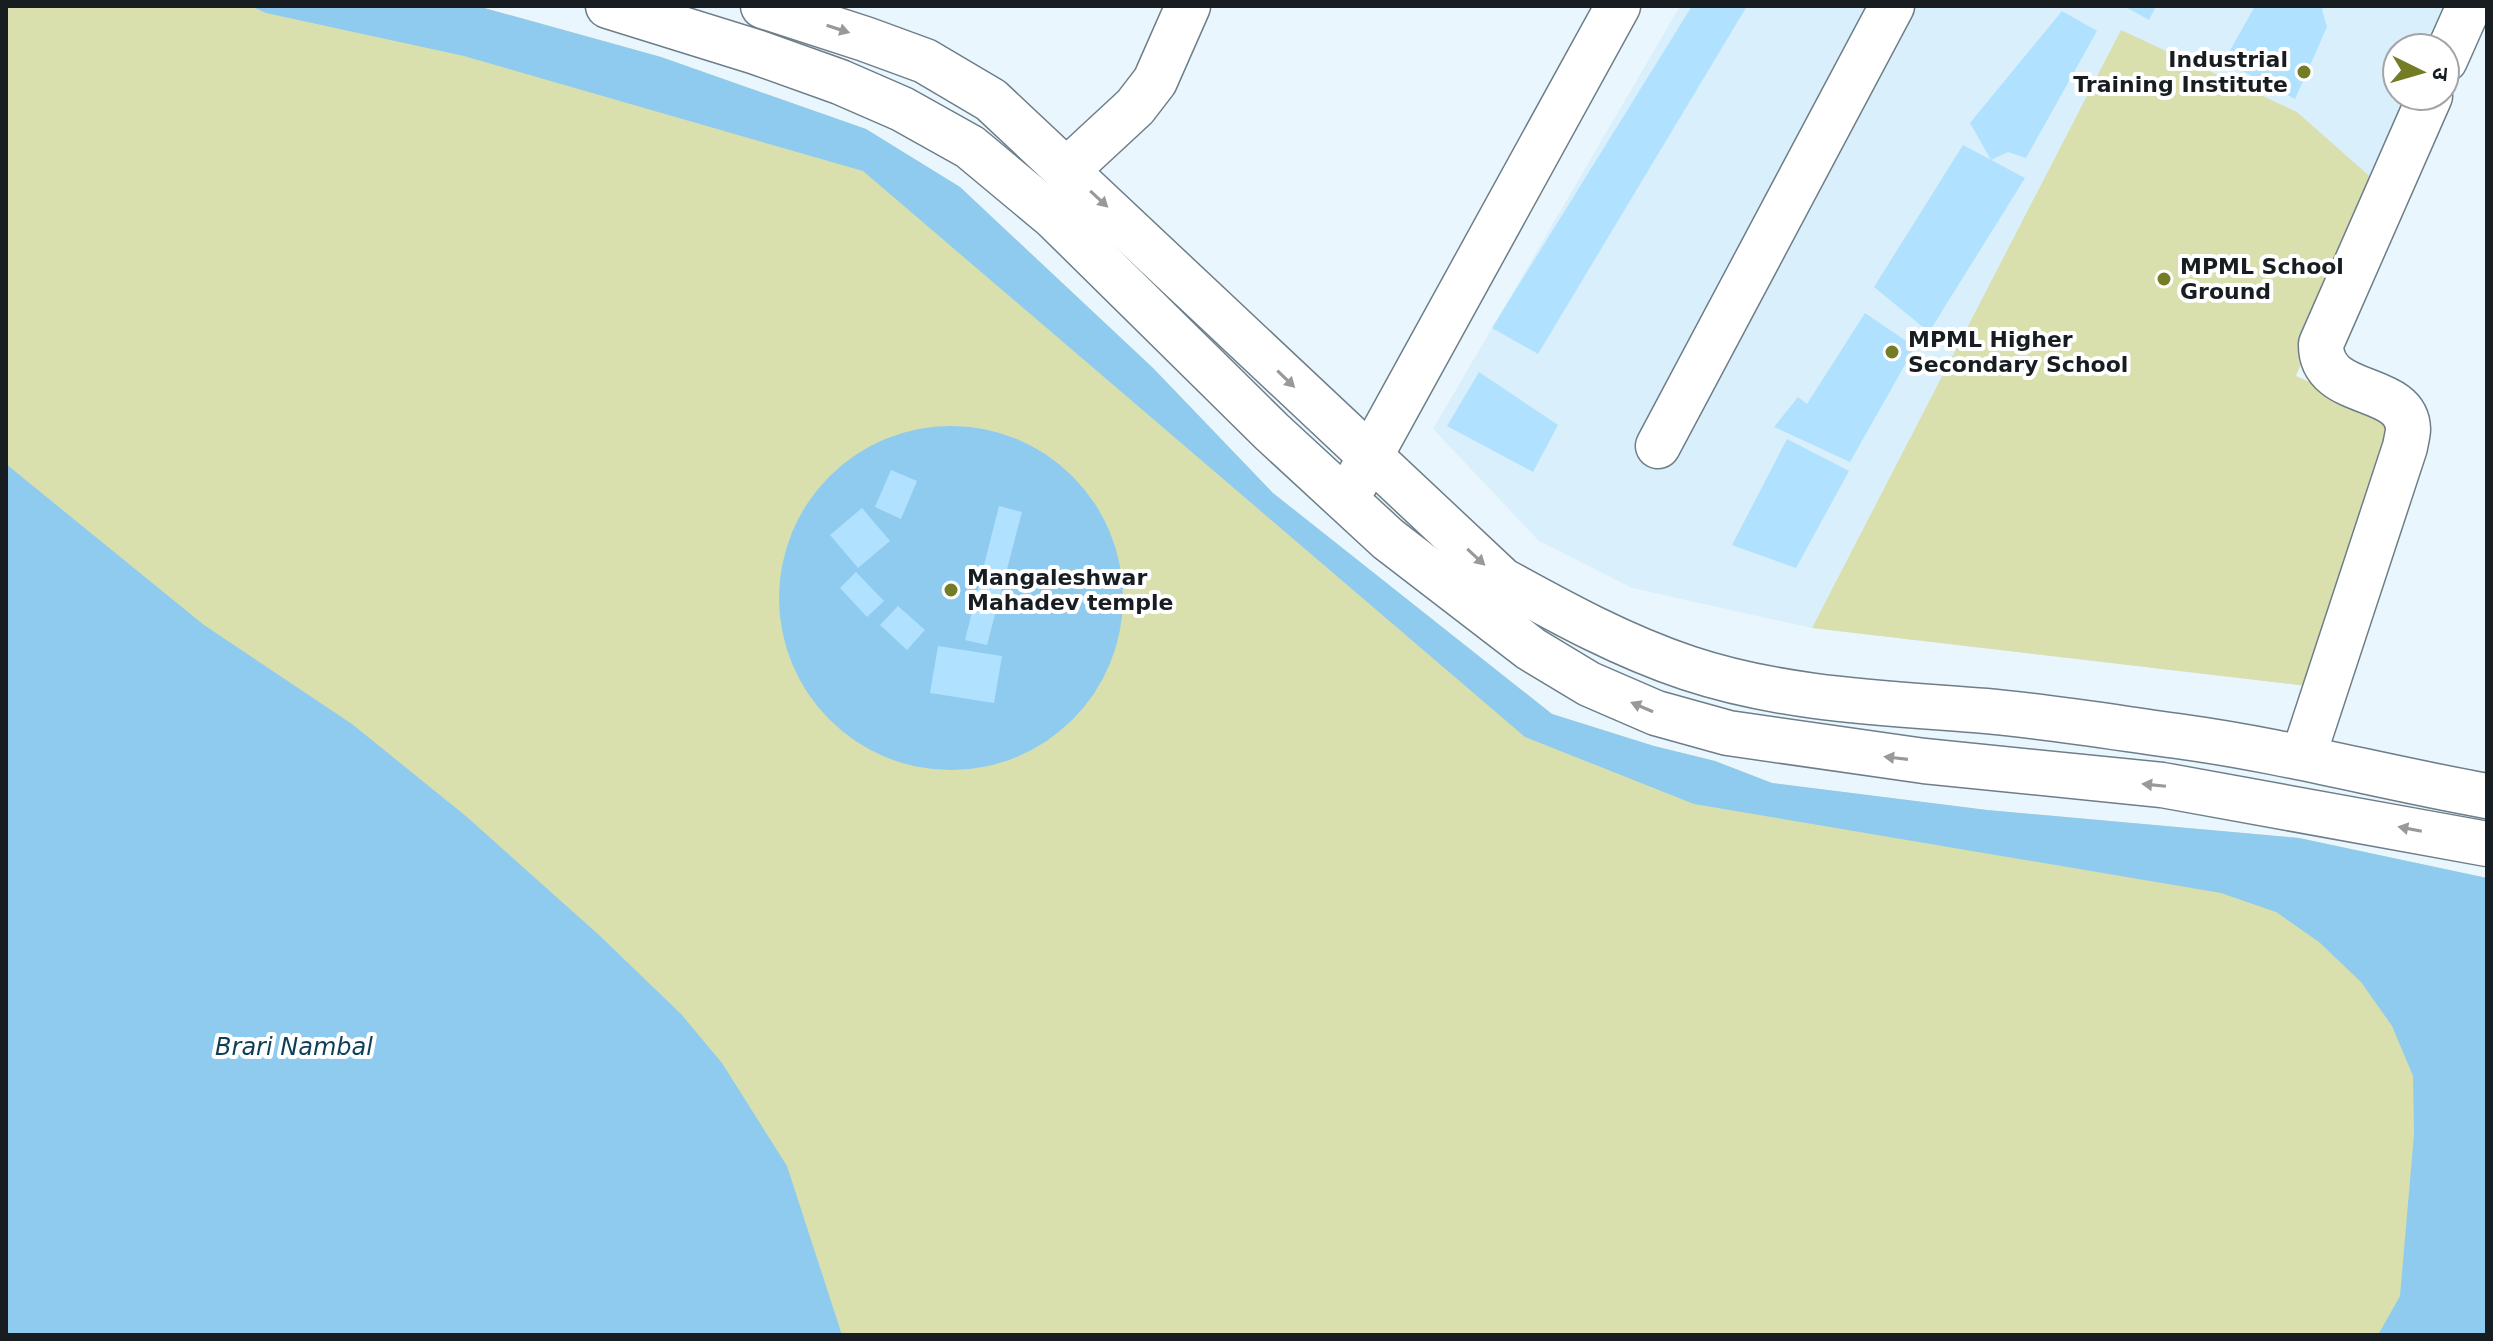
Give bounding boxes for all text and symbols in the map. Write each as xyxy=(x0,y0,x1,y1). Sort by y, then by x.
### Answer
one-way arrow xyxy=(826,24,850,36)
north arrow xyxy=(2381,32,2461,112)
place label: Industrial Training Institute xyxy=(2073,47,2288,97)
marker: Industrial Training Institute xyxy=(2295,63,2313,81)
text: उ xyxy=(2427,66,2453,82)
one-way arrow xyxy=(1089,190,1108,208)
place label: MPML School Ground xyxy=(2180,254,2344,304)
marker: MPML School Ground xyxy=(2155,270,2173,288)
place label: MPML Higher Secondary School xyxy=(1908,327,2128,377)
marker: MPML Higher Secondary School xyxy=(1883,343,1901,361)
one-way arrow xyxy=(1277,370,1296,388)
one-way arrow xyxy=(1467,547,1486,565)
place label: Mangaleshwar Mahadev temple xyxy=(967,565,1174,615)
marker: Mangaleshwar Mahadev temple xyxy=(942,581,960,599)
one-way arrow xyxy=(1630,700,1653,714)
one-way arrow xyxy=(1883,751,1908,764)
one-way arrow xyxy=(2141,778,2166,791)
one-way arrow xyxy=(2398,823,2423,835)
water label: Brari Nambal xyxy=(215,1033,373,1061)

